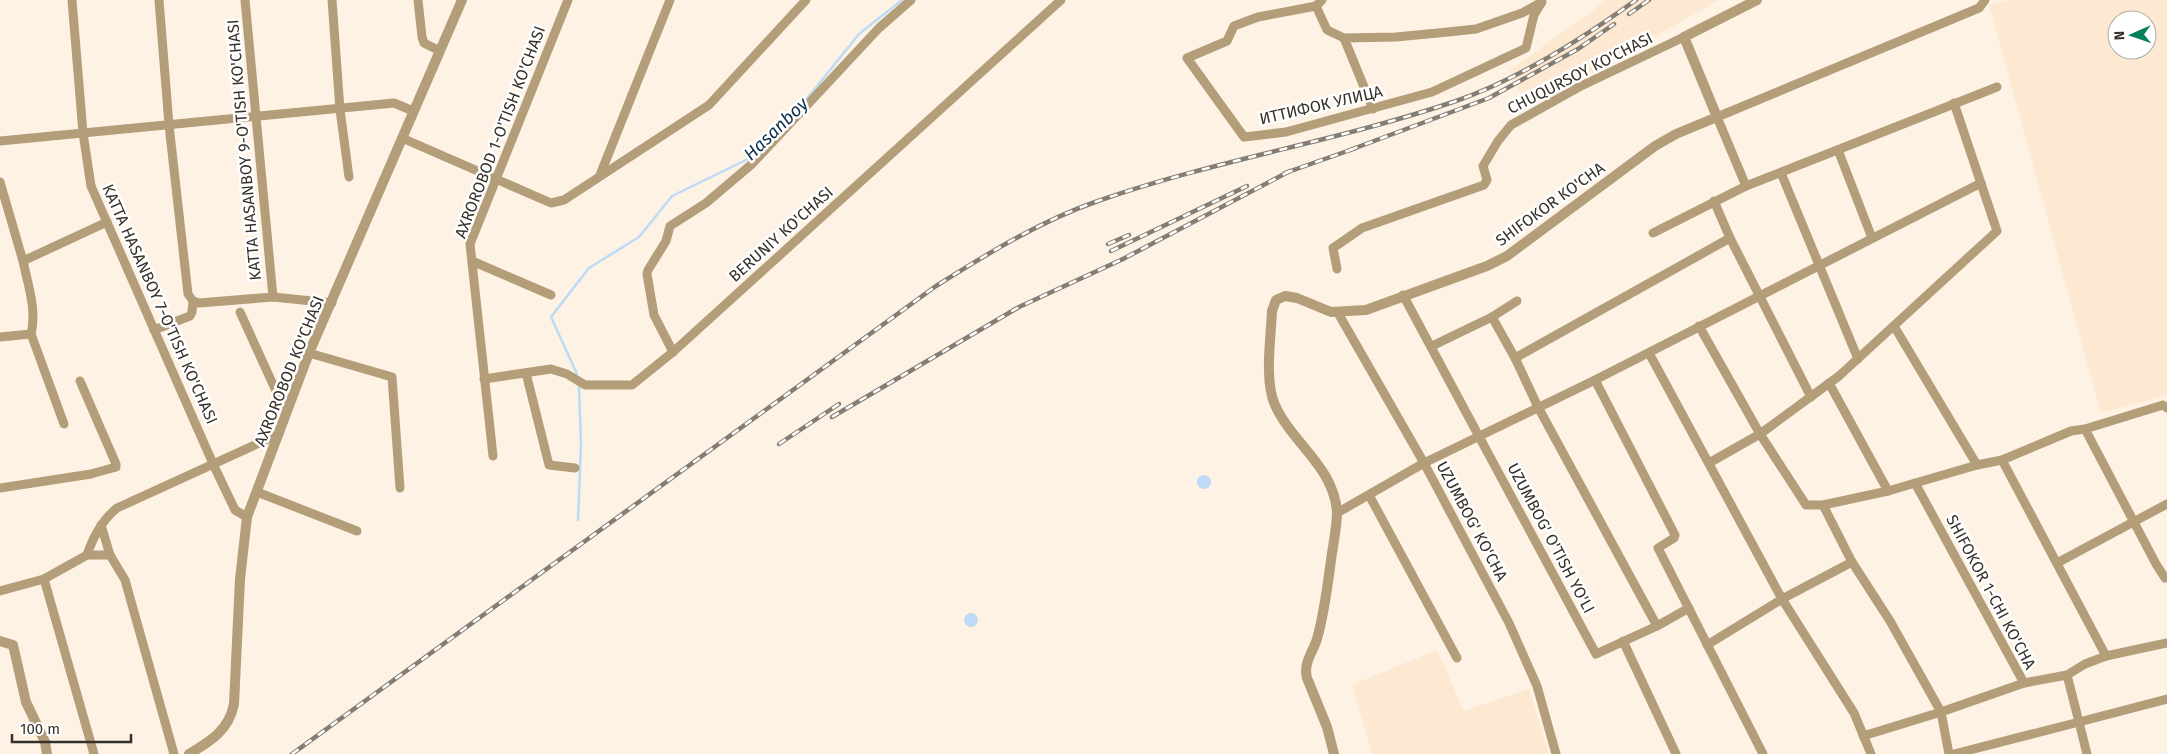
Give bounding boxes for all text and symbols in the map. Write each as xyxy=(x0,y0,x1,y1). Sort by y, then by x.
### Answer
north arrow xyxy=(2107,10,2157,60)
street label: KATTA HASANBOY 9-O'TISH KO'CHASI xyxy=(223,19,265,281)
street label: AXROROBOD 1-O'TISH KO'CHASI xyxy=(451,23,549,241)
street label: CHUQURSOY KO'CHASI xyxy=(1504,28,1656,118)
text: N xyxy=(2111,30,2128,40)
street label: ИТТИФОК УЛИЦА xyxy=(1258,81,1385,128)
water label: Hasanboy xyxy=(739,92,814,165)
street label: SHIFOKOR KO'CHA xyxy=(1492,158,1609,250)
street label: KATTA HASANBOY 7-O'TISH KO'CHASI xyxy=(98,181,222,427)
street label: BERUNIY KO'CHASI xyxy=(725,182,837,286)
street label: AXROROBOD KO'CHASI xyxy=(250,293,328,449)
street label: UZUMBOG' KO'CHA xyxy=(1432,458,1512,585)
street label: UZUMBOG' O'TISH YO'LI xyxy=(1503,460,1599,616)
street label: SHIFOKOR 1-CHI KO'CHA xyxy=(1942,512,2040,673)
scale bar xyxy=(12,712,131,744)
text: 100 m xyxy=(20,720,60,738)

